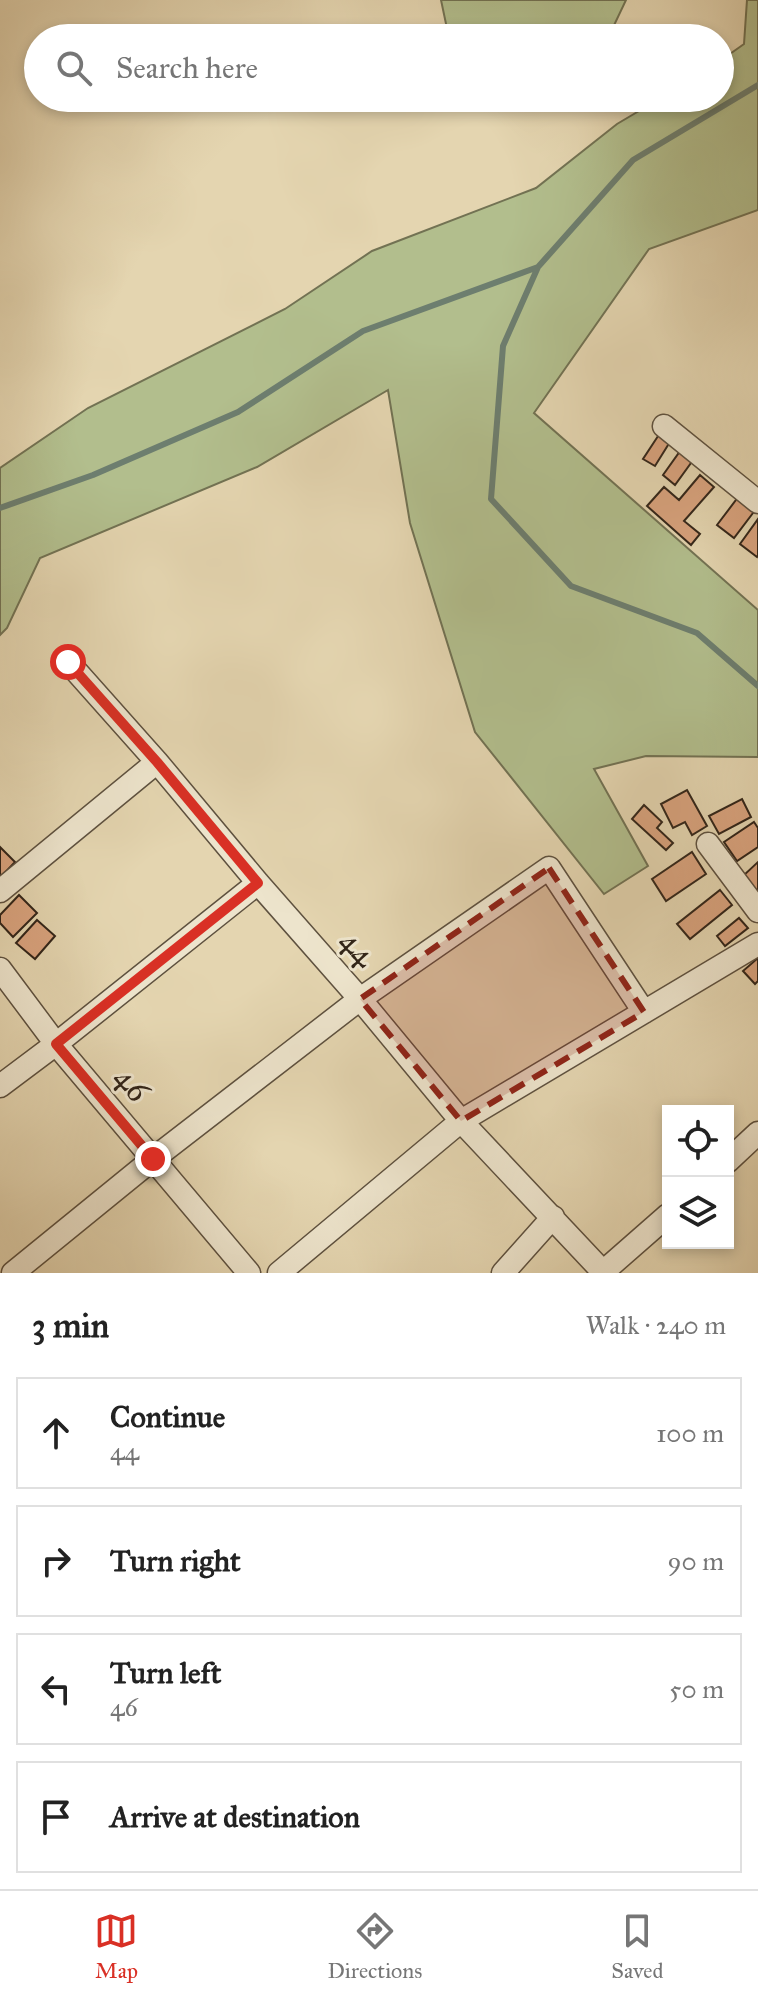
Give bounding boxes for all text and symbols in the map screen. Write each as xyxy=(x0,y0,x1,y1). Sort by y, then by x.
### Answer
search box xyxy=(24,24,734,112)
icon: search xyxy=(52,46,96,90)
text: Search here xyxy=(116,50,258,86)
route start xyxy=(50,644,86,680)
street label: 44 xyxy=(332,922,385,975)
street label: 46 xyxy=(106,1058,159,1111)
map controls xyxy=(662,1105,734,1249)
button: locate xyxy=(662,1105,734,1177)
route end xyxy=(135,1141,171,1177)
button: layers xyxy=(662,1177,734,1249)
text: 3 min xyxy=(32,1305,109,1346)
text: Walk · 240 m xyxy=(586,1309,726,1341)
text: Continue xyxy=(110,1399,225,1435)
icon: ahead xyxy=(34,1411,78,1455)
text: 100 m xyxy=(656,1417,724,1449)
text: 44 xyxy=(110,1435,139,1467)
icon: right xyxy=(34,1539,78,1583)
text: Turn right xyxy=(110,1543,241,1579)
text: 90 m xyxy=(667,1545,724,1577)
text: Turn left xyxy=(110,1655,221,1691)
icon: left xyxy=(34,1667,78,1711)
text: 50 m xyxy=(669,1673,724,1705)
text: 46 xyxy=(110,1691,138,1723)
icon: arrive xyxy=(34,1795,78,1839)
text: Arrive at destination xyxy=(110,1799,360,1835)
tab: Map xyxy=(94,1909,138,1984)
tab: Directions xyxy=(327,1909,422,1984)
tab: Saved xyxy=(611,1909,663,1984)

